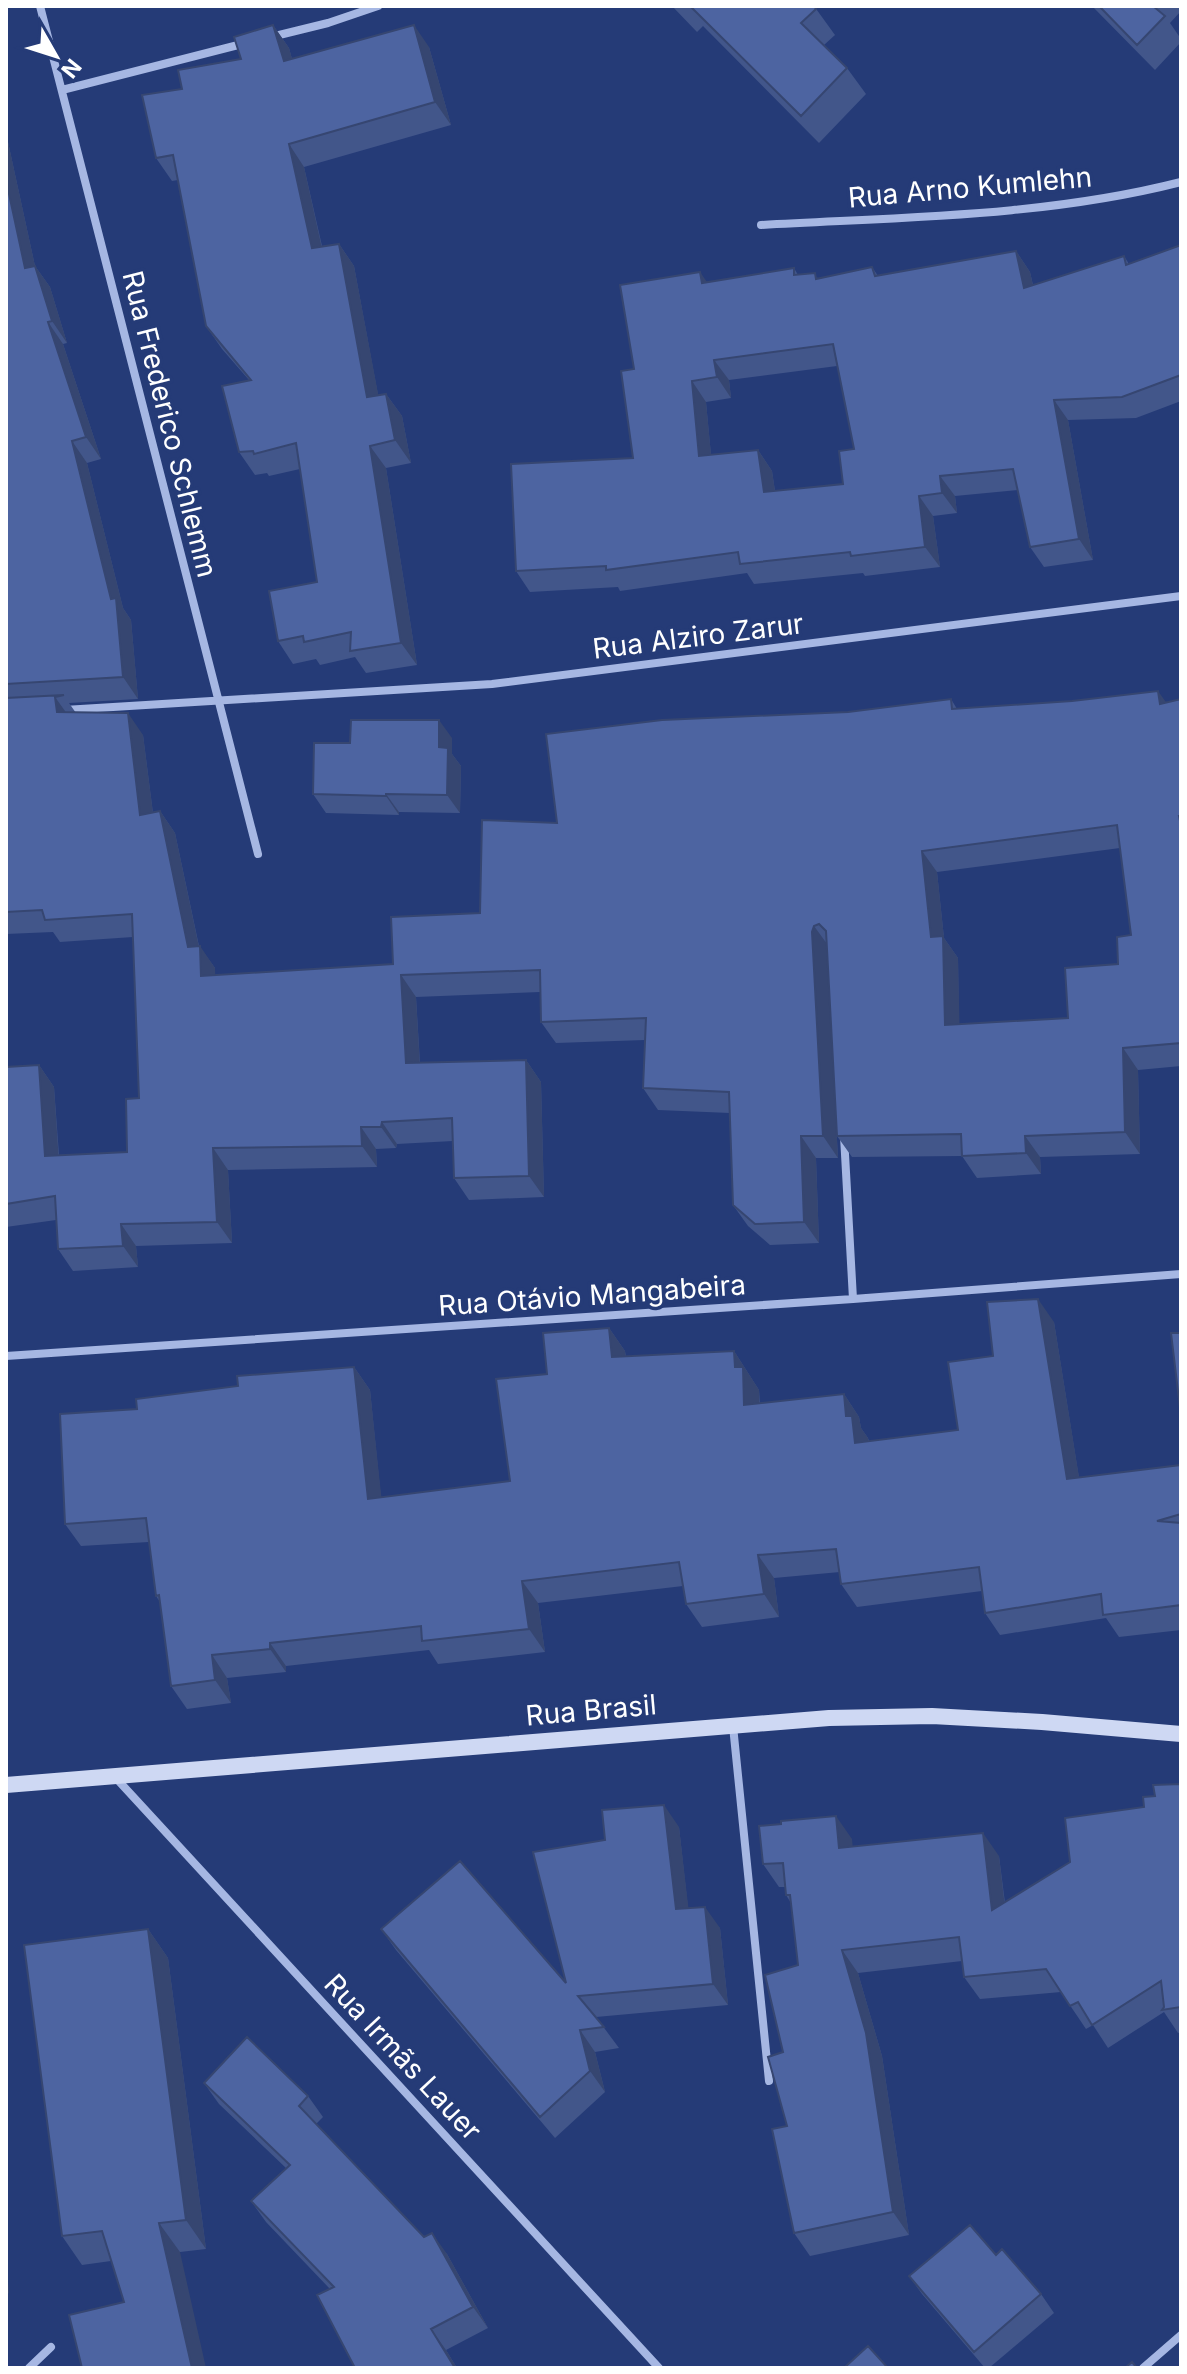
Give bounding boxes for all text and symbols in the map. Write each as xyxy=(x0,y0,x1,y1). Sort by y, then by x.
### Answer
north arrow xyxy=(16,16,96,96)
text: N xyxy=(56,54,87,83)
street label: Rua Arno Kumlehn xyxy=(847,159,1093,215)
street label: Rua Frederico Schlemm xyxy=(115,267,225,581)
street label: Rua Alziro Zarur xyxy=(591,606,805,666)
street label: Rua Otávio Mangabeira xyxy=(437,1267,747,1323)
street label: Rua Brasil xyxy=(524,1687,658,1733)
street label: Rua Irmãs Lauer xyxy=(317,1967,489,2147)

